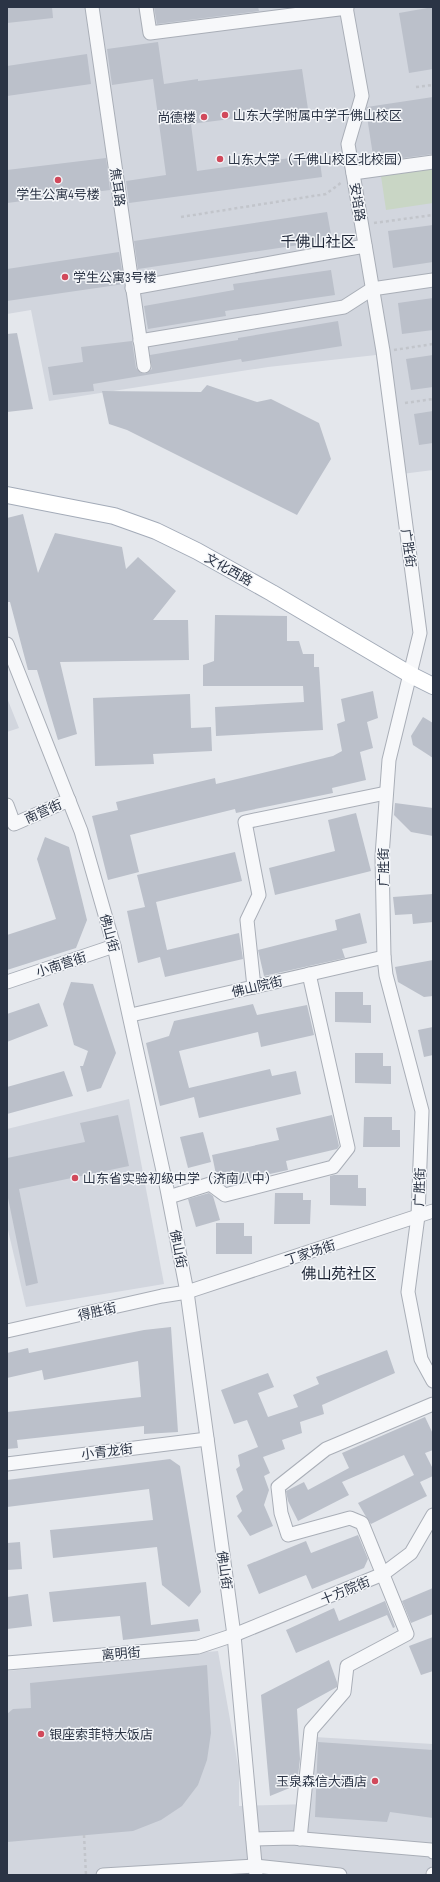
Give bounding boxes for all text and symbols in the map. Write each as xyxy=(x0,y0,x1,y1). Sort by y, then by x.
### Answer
place label: 山东大学附属中学千佛山校区 xyxy=(233,108,402,124)
place label: 尚德楼 xyxy=(157,110,196,126)
marker: 山东大学附属中学千佛山校区 xyxy=(220,110,230,120)
marker: 尚德楼 xyxy=(199,112,209,122)
place label: 山东大学（千佛山校区北校园） xyxy=(228,152,410,168)
marker: 山东大学（千佛山校区北校园） xyxy=(215,154,225,164)
street label: 焦耳路 xyxy=(106,167,128,208)
marker: 学生公寓4号楼 xyxy=(53,175,63,185)
street label: 安培路 xyxy=(346,182,368,223)
place label: 学生公寓4号楼 xyxy=(16,187,100,203)
district label: 千佛山社区 xyxy=(280,233,356,252)
place label: 学生公寓3号楼 xyxy=(73,270,156,286)
marker: 学生公寓3号楼 xyxy=(60,272,70,282)
street label: 广胜街 xyxy=(397,528,419,569)
street label: 文化西路 xyxy=(202,550,255,589)
street label: 南营街 xyxy=(22,797,64,827)
street label: 广胜街 xyxy=(376,847,392,887)
street label: 佛山街 xyxy=(96,912,122,954)
street label: 小南营街 xyxy=(34,949,89,981)
street label: 佛山院街 xyxy=(230,973,284,1001)
street label: 广胜街 xyxy=(411,1167,429,1207)
place label: 山东省实验初级中学（济南八中） xyxy=(83,1171,278,1187)
marker: 山东省实验初级中学（济南八中） xyxy=(70,1173,80,1183)
street label: 佛山街 xyxy=(166,1229,190,1270)
street label: 丁家场街 xyxy=(283,1237,338,1269)
district label: 佛山苑社区 xyxy=(301,1265,377,1284)
street label: 得胜街 xyxy=(76,1300,118,1324)
street label: 小青龙街 xyxy=(80,1441,134,1463)
street label: 佛山街 xyxy=(213,1550,235,1591)
street label: 十方院街 xyxy=(318,1574,372,1608)
street label: 离明街 xyxy=(101,1644,141,1664)
place label: 银座索菲特大饭店 xyxy=(49,1727,153,1743)
marker: 银座索菲特大饭店 xyxy=(36,1729,46,1739)
place label: 玉泉森信大酒店 xyxy=(276,1774,367,1790)
marker: 玉泉森信大酒店 xyxy=(370,1776,380,1786)

